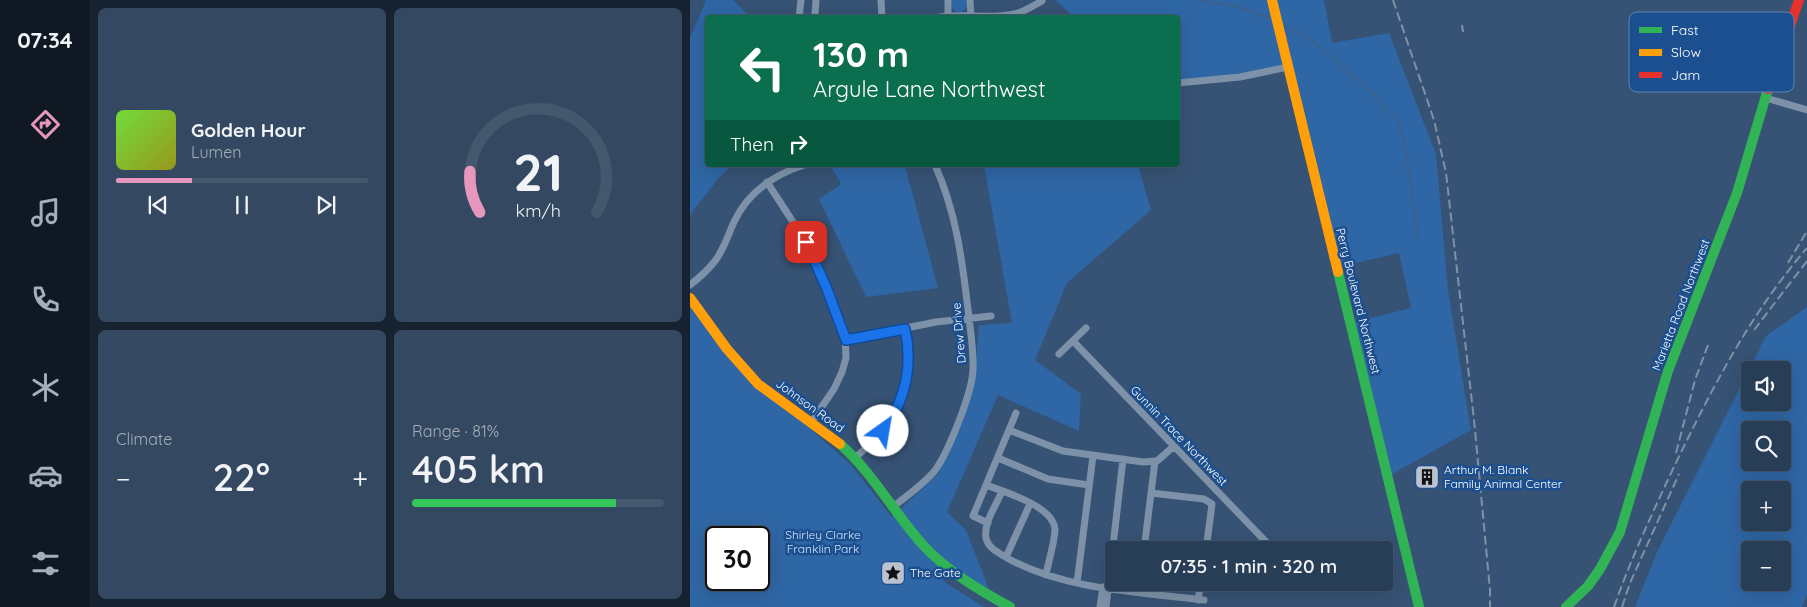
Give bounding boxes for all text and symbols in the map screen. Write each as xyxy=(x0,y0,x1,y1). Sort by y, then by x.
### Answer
legend xyxy=(1629,12,1794,92)
text: Fast xyxy=(1671,21,1699,39)
text: 07:34 xyxy=(17,26,73,54)
text: 130 m xyxy=(813,32,909,76)
icon: left xyxy=(730,35,795,100)
text: Slow xyxy=(1671,43,1701,61)
text: Jam xyxy=(1671,66,1700,84)
text: Argule Lane Northwest xyxy=(813,75,1045,103)
icon: directions xyxy=(28,107,63,142)
text: Golden Hour xyxy=(191,118,306,142)
icon: right xyxy=(784,130,812,158)
text: Then xyxy=(730,132,774,156)
text: 21 xyxy=(513,139,563,204)
text: Lumen xyxy=(191,142,242,162)
icon: previous xyxy=(144,191,172,219)
icon: pause xyxy=(228,191,256,219)
icon: next xyxy=(312,191,340,219)
icon: music xyxy=(28,195,63,230)
text: km/h xyxy=(515,199,561,221)
pin xyxy=(785,221,827,263)
street label: Perry Boulevard Northwest xyxy=(1333,226,1384,375)
icon: arrive xyxy=(792,228,820,256)
street label: Marietta Road Northwest xyxy=(1648,237,1713,373)
icon: phone xyxy=(28,282,63,317)
street label: Drew Drive xyxy=(948,302,969,364)
map controls xyxy=(1741,361,1791,591)
button: sound xyxy=(1741,361,1791,411)
icon: climate xyxy=(28,370,63,405)
street label: Johnson Road xyxy=(773,376,847,435)
street label: Gunnin Trace Northwest xyxy=(1128,382,1231,489)
position arrow xyxy=(856,404,908,456)
text: Range · 81% xyxy=(412,421,499,441)
button: search xyxy=(1741,421,1791,471)
text: Climate xyxy=(116,429,172,449)
text: 405 km xyxy=(412,445,545,493)
text: 22° xyxy=(213,453,270,501)
icon: car xyxy=(28,458,63,493)
text: − xyxy=(116,461,131,496)
text: + xyxy=(352,461,368,496)
place label: Arthur M. Blank Family Animal Center xyxy=(1444,462,1563,491)
building icon: Arthur M. Blank Family Animal Center xyxy=(1414,464,1440,490)
button: + xyxy=(1741,481,1791,531)
speed limit sign: 30 xyxy=(705,526,770,591)
park label: Shirley Clarke Franklin Park xyxy=(785,527,861,556)
button: − xyxy=(1741,541,1791,591)
icon: filters xyxy=(28,546,63,581)
text: 07:35 · 1 min · 320 m xyxy=(1161,554,1337,578)
place icon: The Gate xyxy=(880,560,906,586)
place label: The Gate xyxy=(910,565,961,580)

